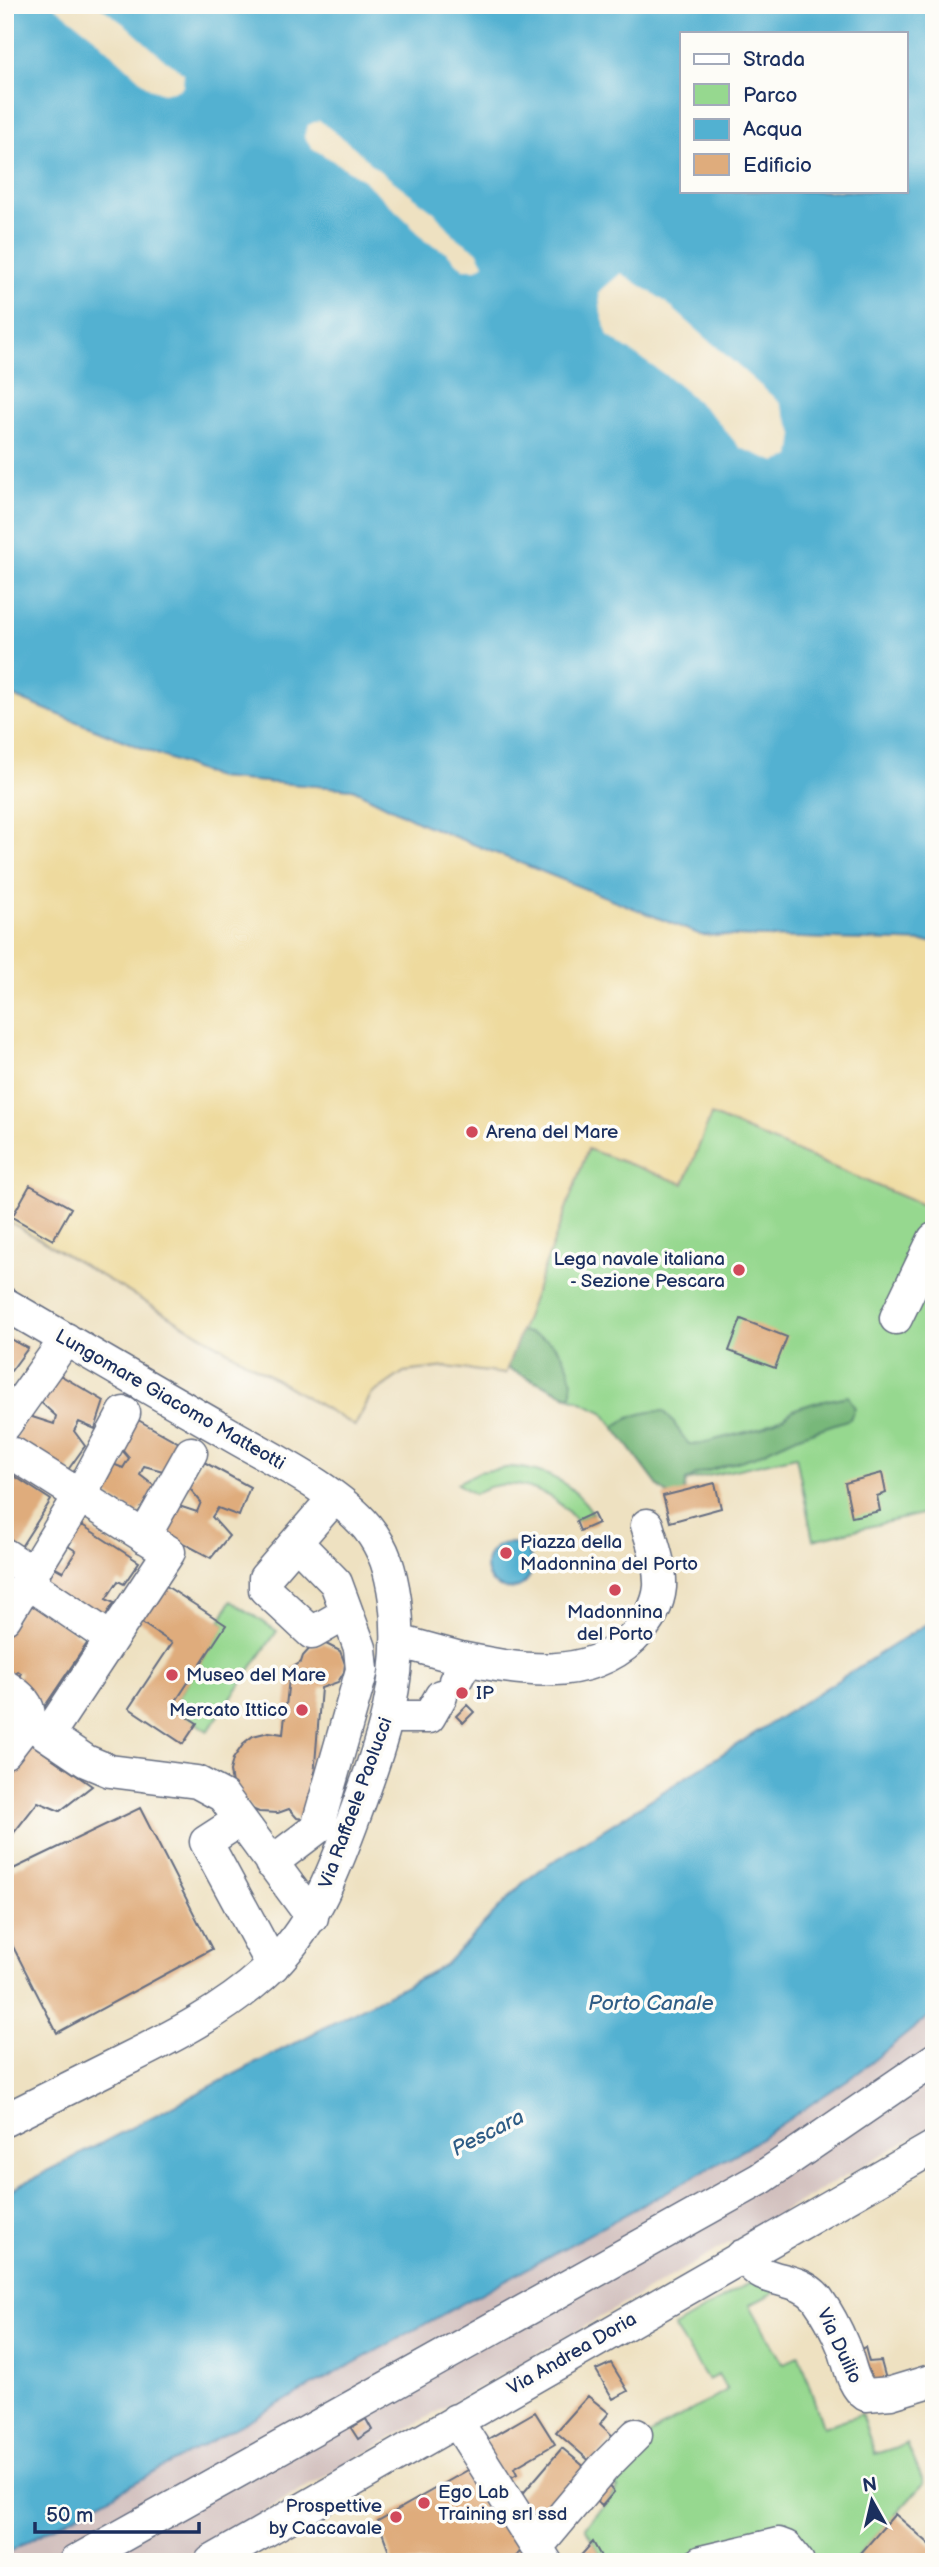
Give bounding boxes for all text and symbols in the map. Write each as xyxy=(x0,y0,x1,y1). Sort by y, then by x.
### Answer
legend xyxy=(680,32,908,192)
text: Strada xyxy=(743,47,805,72)
text: Parco xyxy=(743,83,798,108)
text: Acqua xyxy=(743,117,802,142)
text: Edificio xyxy=(743,153,812,178)
place label: Arena del Mare xyxy=(486,1121,618,1144)
marker: Arena del Mare xyxy=(464,1124,480,1140)
place label: Lega navale italiana - Sezione Pescara xyxy=(553,1248,725,1293)
marker: Lega navale italiana - Sezione Pescara xyxy=(731,1262,747,1278)
street label: Lungomare Giacomo Matteotti xyxy=(51,1325,289,1475)
place label: Piazza della Madonnina del Porto xyxy=(520,1531,698,1576)
marker: Piazza della Madonnina del Porto xyxy=(498,1545,514,1561)
marker: Madonnina del Porto xyxy=(607,1582,623,1598)
place label: Madonnina del Porto xyxy=(567,1601,663,1646)
place label: Museo del Mare xyxy=(186,1664,326,1687)
marker: Museo del Mare xyxy=(164,1667,180,1683)
place label: IP xyxy=(476,1682,494,1705)
marker: IP xyxy=(454,1685,470,1701)
place label: Mercato Ittico xyxy=(169,1699,288,1722)
marker: Mercato Ittico xyxy=(294,1702,310,1718)
street label: Via Raffaele Paolucci xyxy=(314,1714,398,1892)
water label: Porto Canale xyxy=(588,1991,714,2016)
water label: Pescara xyxy=(448,2104,528,2162)
street label: Via Duilio xyxy=(812,2305,866,2387)
street label: Via Andrea Doria xyxy=(503,2308,641,2400)
north arrow xyxy=(838,2466,908,2536)
text: N xyxy=(861,2473,879,2498)
place label: Ego Lab Training srl ssd xyxy=(438,2481,567,2526)
scale bar xyxy=(35,2490,200,2534)
place label: Prospettive by Caccavale xyxy=(269,2495,382,2540)
marker: Ego Lab Training srl ssd xyxy=(416,2495,432,2511)
text: 50 m xyxy=(46,2503,93,2528)
marker: Prospettive by Caccavale xyxy=(388,2509,404,2525)

